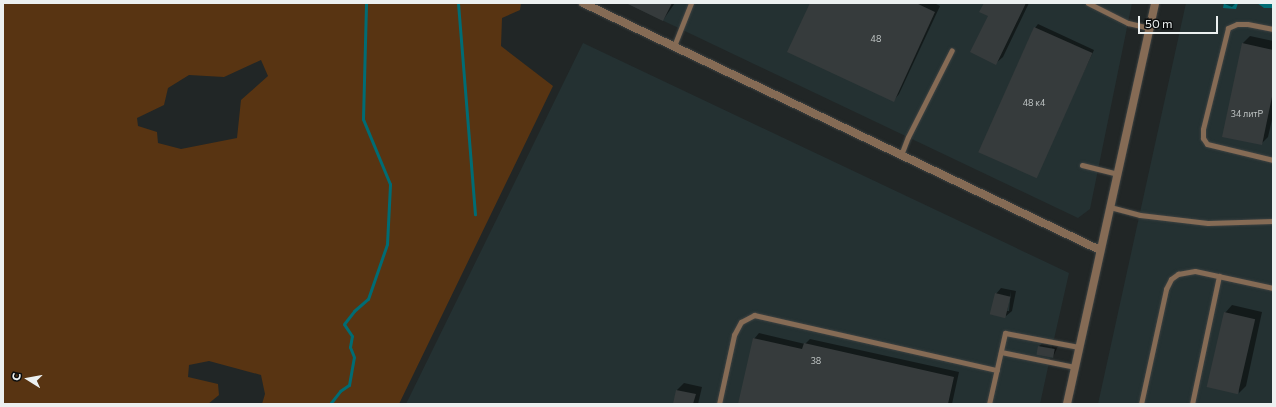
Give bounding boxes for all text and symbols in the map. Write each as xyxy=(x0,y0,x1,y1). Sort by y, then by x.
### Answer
scale bar xyxy=(1140,8,1220,34)
text: 50 m xyxy=(1145,16,1173,30)
house number: 48 xyxy=(871,34,881,44)
house number: 48 к4 xyxy=(1023,98,1045,108)
house number: 34 литР xyxy=(1231,109,1263,119)
house number: 38 xyxy=(811,356,821,366)
north arrow xyxy=(8,359,48,399)
text: С xyxy=(9,372,23,382)

